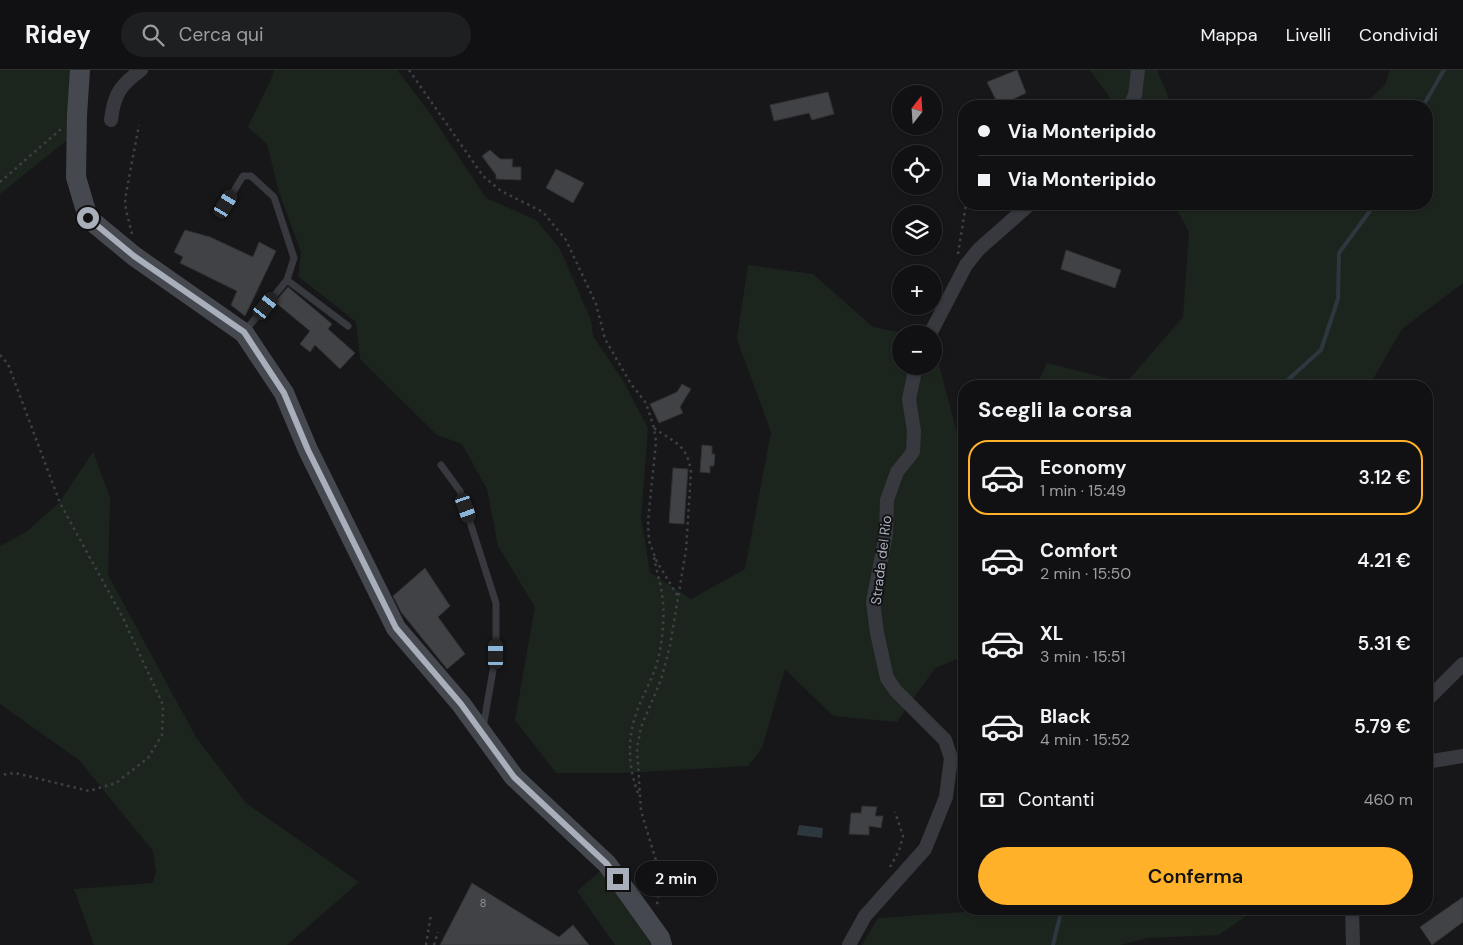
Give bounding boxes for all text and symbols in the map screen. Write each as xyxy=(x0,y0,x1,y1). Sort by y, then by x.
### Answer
search box xyxy=(121,12,471,57)
text: Ridey xyxy=(25,19,91,50)
icon: search xyxy=(139,21,167,49)
text: Cerca qui xyxy=(179,22,264,47)
text: Mappa xyxy=(1200,23,1258,47)
text: Livelli xyxy=(1286,23,1331,47)
text: Condividi xyxy=(1359,23,1438,47)
north arrow xyxy=(892,85,942,135)
map controls xyxy=(892,85,942,375)
text: Via Monteripido xyxy=(1008,119,1156,144)
button: locate xyxy=(892,145,942,195)
text: Via Monteripido xyxy=(1008,167,1156,192)
car xyxy=(211,187,240,221)
button: layers xyxy=(892,205,942,255)
route start xyxy=(77,207,99,229)
button: + xyxy=(892,265,942,315)
car xyxy=(250,290,281,322)
button: − xyxy=(892,325,942,375)
text: Scegli la corsa xyxy=(978,395,1132,424)
icon: car xyxy=(980,455,1025,500)
text: Economy xyxy=(1040,455,1127,480)
text: 3.12 € xyxy=(1359,465,1411,490)
text: 1 min · 15:49 xyxy=(1040,480,1126,501)
car xyxy=(454,491,477,525)
street label: Strada del Rio xyxy=(867,514,895,606)
icon: car xyxy=(980,538,1025,583)
text: Comfort xyxy=(1040,538,1118,563)
text: 4.21 € xyxy=(1357,548,1411,573)
text: 2 min · 15:50 xyxy=(1040,563,1131,584)
icon: car xyxy=(980,621,1025,666)
text: XL xyxy=(1040,621,1063,646)
text: 5.31 € xyxy=(1357,631,1411,656)
car xyxy=(488,639,503,669)
text: 3 min · 15:51 xyxy=(1040,646,1125,667)
icon: car xyxy=(980,704,1025,749)
text: Black xyxy=(1040,704,1091,729)
text: 5.79 € xyxy=(1354,714,1411,739)
text: 4 min · 15:52 xyxy=(1040,729,1130,750)
icon: cash xyxy=(978,786,1006,814)
text: Contanti xyxy=(1018,787,1095,812)
text: 460 m xyxy=(1364,789,1413,810)
button: Conferma xyxy=(978,847,1413,905)
callout: 2 min xyxy=(636,862,718,896)
route end xyxy=(607,868,629,890)
text: 2 min xyxy=(655,868,697,889)
house number: 8 xyxy=(480,896,486,910)

